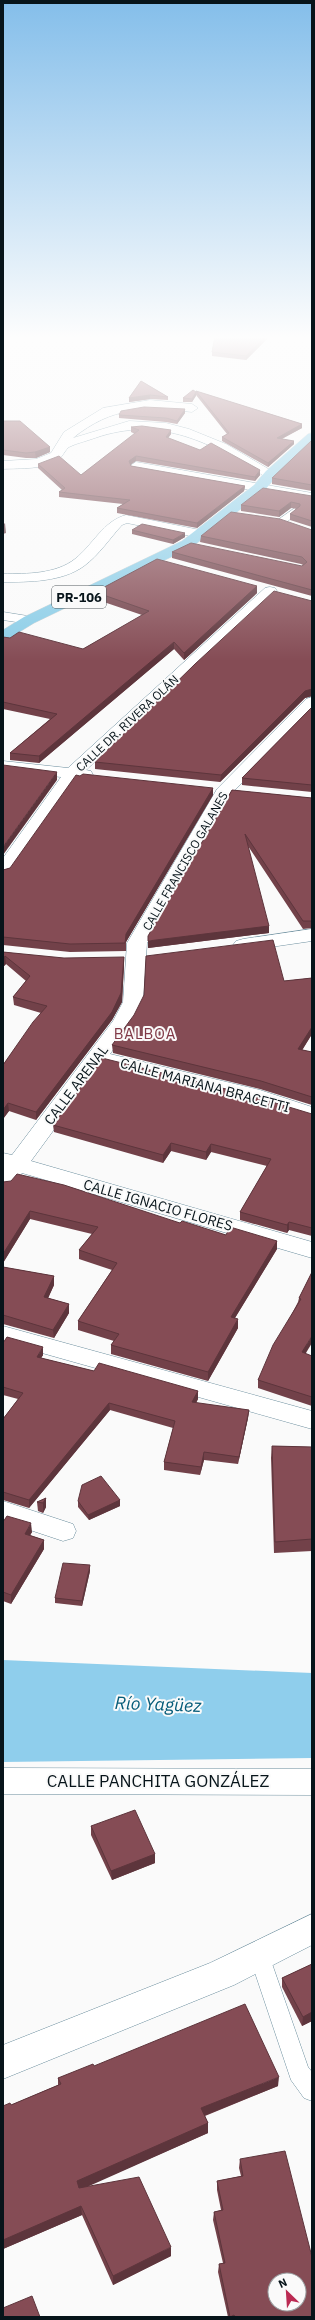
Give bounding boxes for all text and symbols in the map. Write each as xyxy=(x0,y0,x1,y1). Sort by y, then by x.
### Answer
road number: PR-106 xyxy=(52,586,106,608)
street label: CALLE DR. RIVERA OLÁN xyxy=(73,672,181,774)
street label: CALLE FRANCISCO GALANES xyxy=(139,789,231,933)
district label: BALBOA xyxy=(114,1024,176,1043)
street label: CALLE ARENAL xyxy=(40,1042,112,1128)
street label: CALLE MARIANA BRACETTI xyxy=(118,1054,292,1116)
street label: CALLE IGNACIO FLORES xyxy=(81,1175,235,1235)
water label: Río Yagüez xyxy=(114,1691,203,1717)
street label: CALLE PANCHITA GONZÁLEZ xyxy=(47,1770,269,1792)
north arrow xyxy=(267,2272,307,2312)
text: N xyxy=(276,2275,289,2291)

